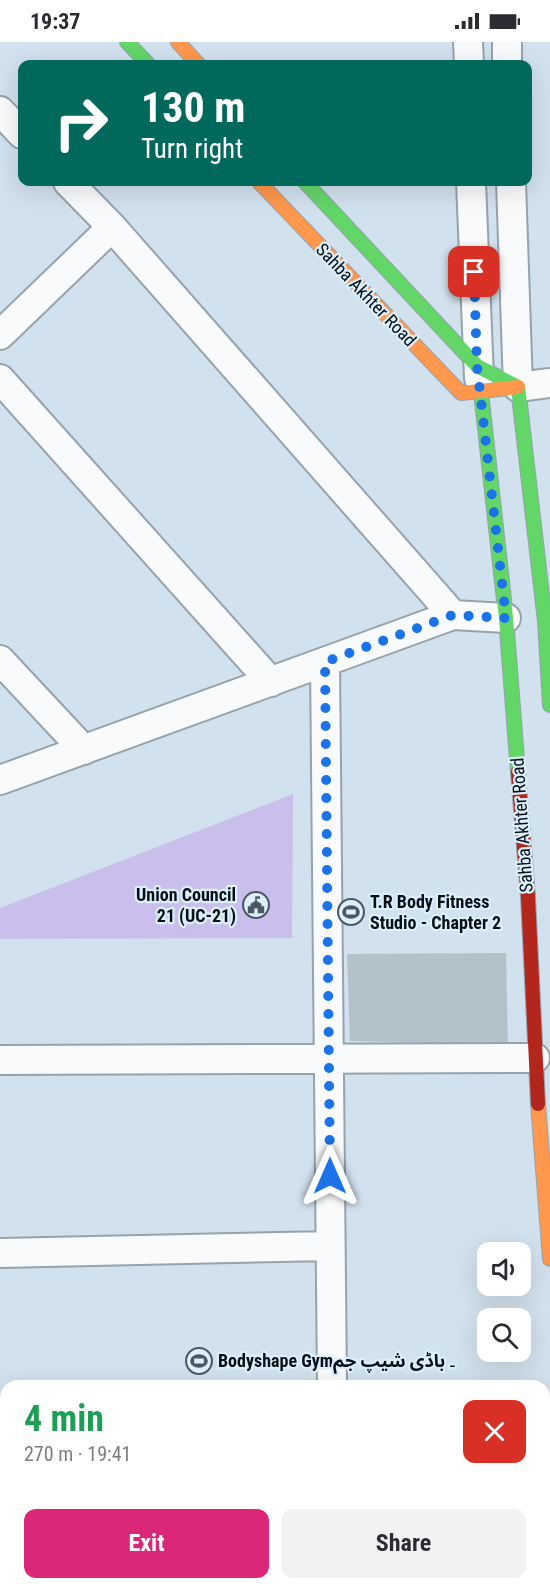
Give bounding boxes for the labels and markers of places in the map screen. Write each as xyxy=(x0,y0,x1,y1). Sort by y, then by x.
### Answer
pin xyxy=(448,246,499,297)
place label: Union Council 21 (UC-21) xyxy=(136,884,236,927)
public building icon: Union Council 21 (UC-21) xyxy=(241,890,271,920)
place label: T.R Body Fitness Studio - Chapter 2 xyxy=(370,891,501,933)
sports icon: T.R Body Fitness Studio - Chapter 2 xyxy=(336,897,366,927)
sports icon: Bodyshape Gym۔ باڈی شیپ جم xyxy=(184,1346,214,1376)
place label: Bodyshape Gym۔ باڈی شیپ جم xyxy=(218,1350,455,1374)

